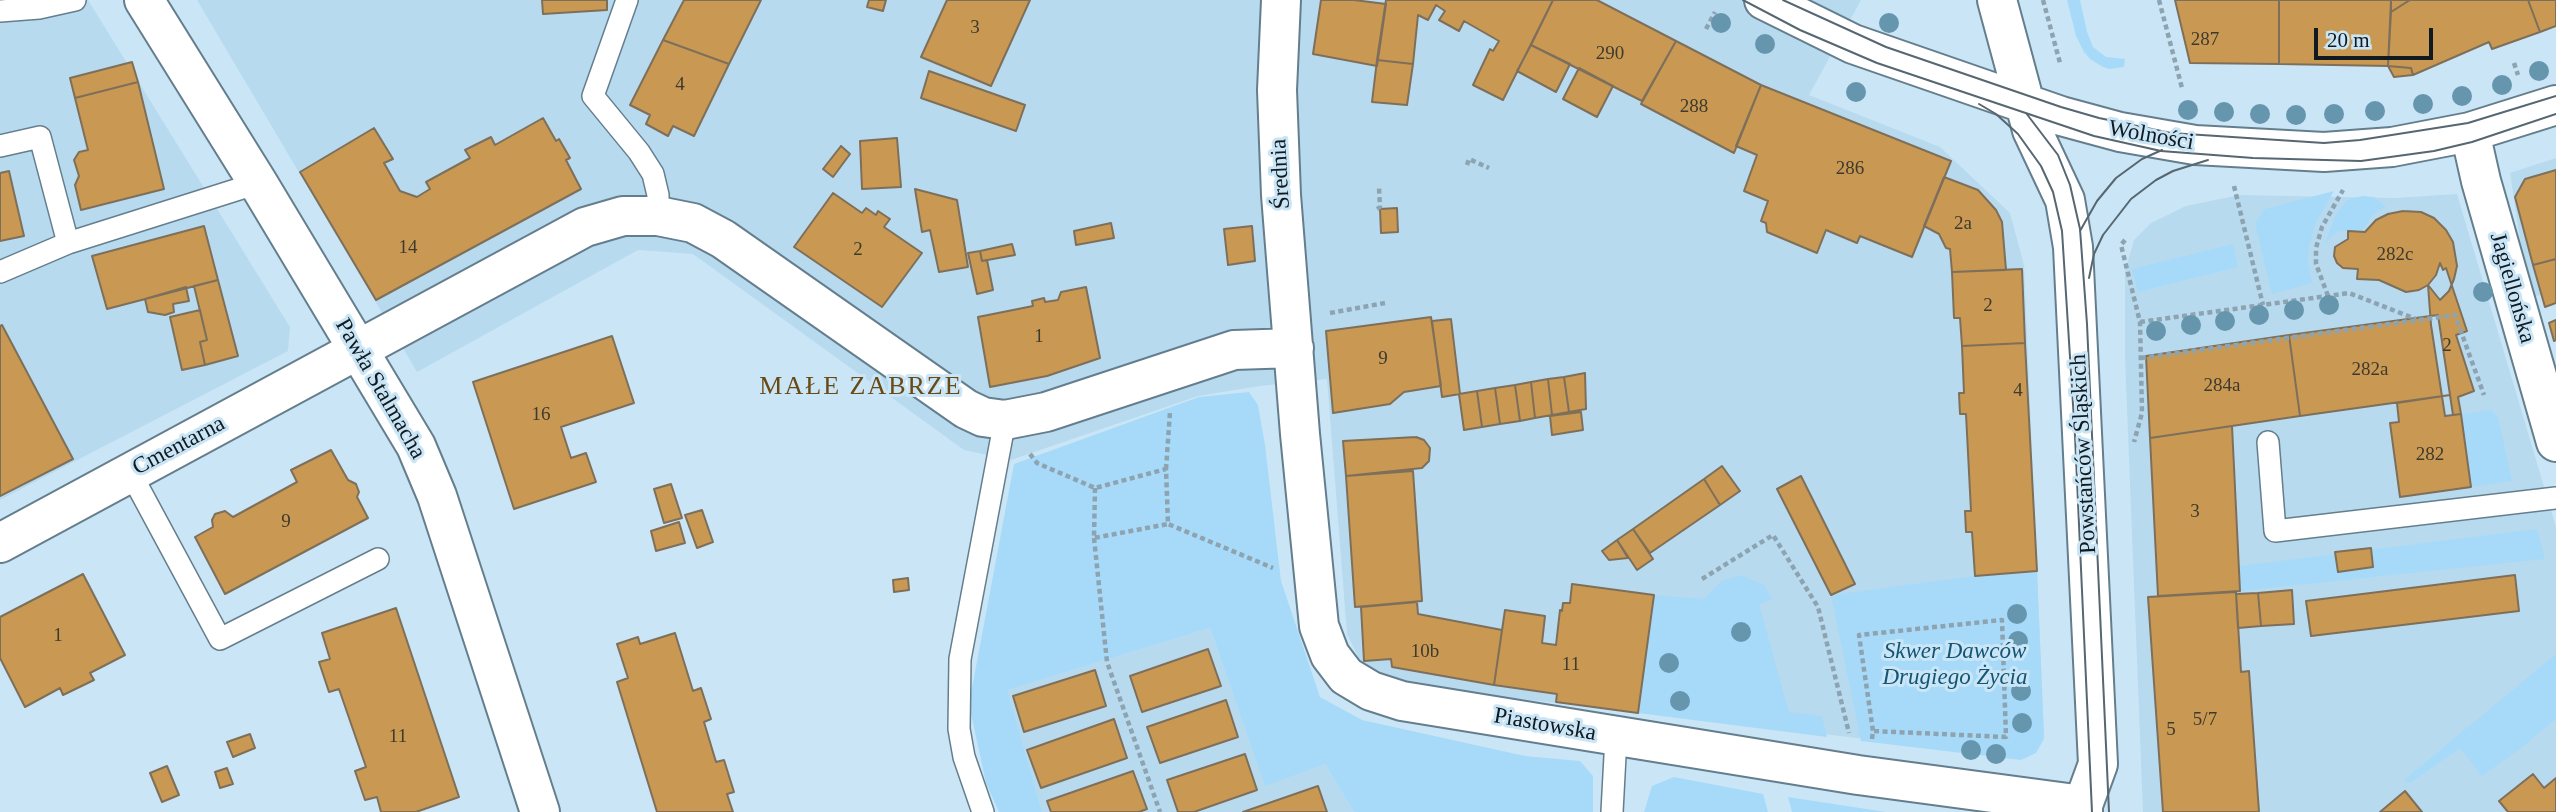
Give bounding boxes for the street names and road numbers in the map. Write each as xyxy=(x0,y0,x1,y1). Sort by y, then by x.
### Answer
street label: Wolności xyxy=(2106,115,2196,157)
street label: Średnia xyxy=(1265,138,1297,210)
street label: Jagiellońska xyxy=(2483,230,2541,346)
street label: Pawła Stalmacha xyxy=(329,314,431,464)
street label: Powstańców Śląskich xyxy=(2065,353,2103,555)
street label: Cmentarna xyxy=(128,410,230,482)
street label: Piastowska xyxy=(1492,702,1598,748)

